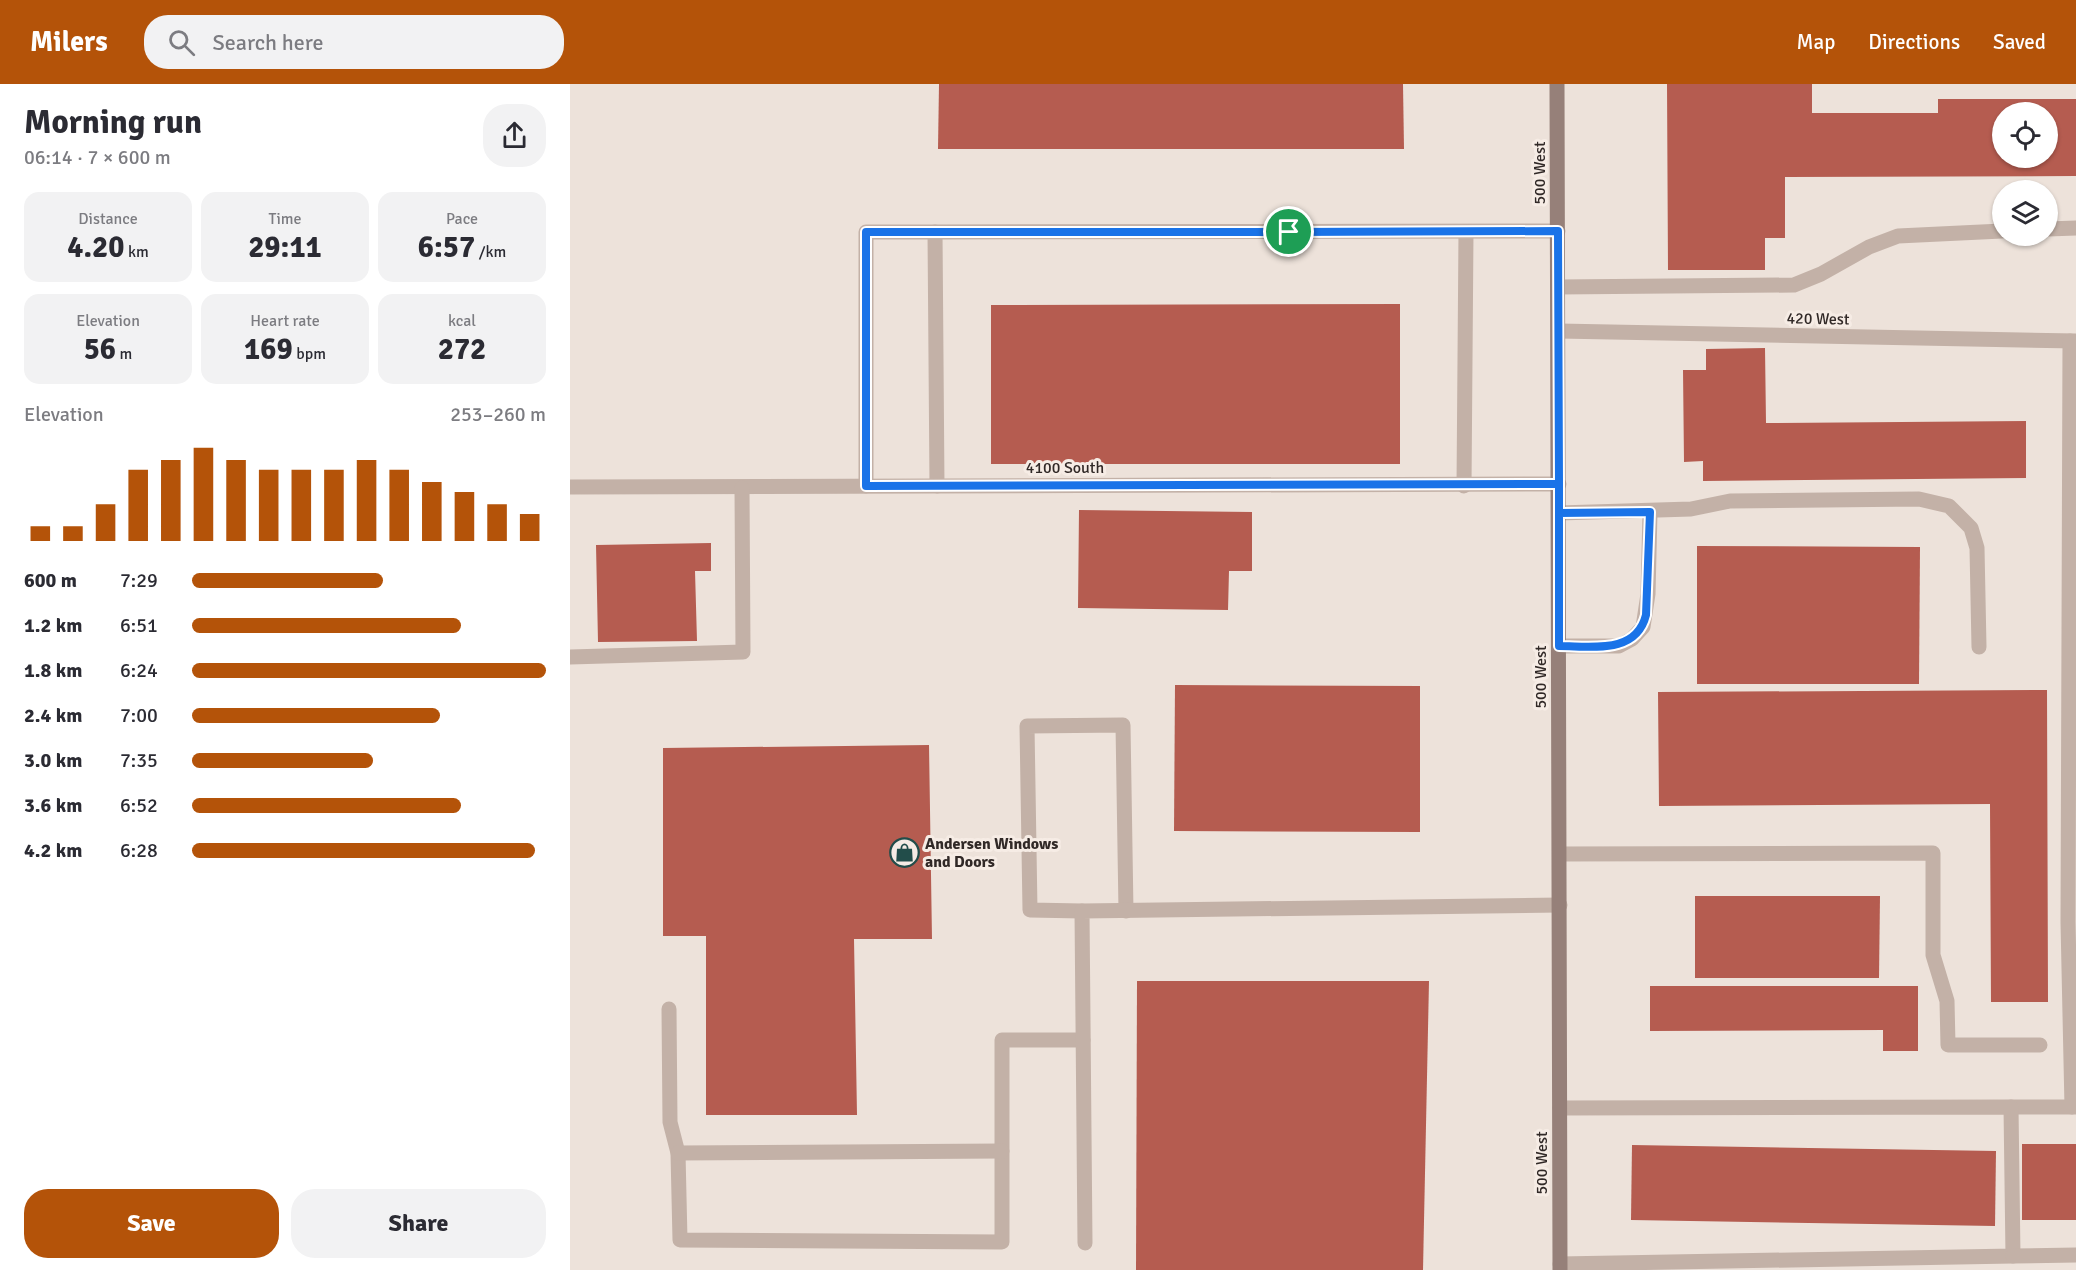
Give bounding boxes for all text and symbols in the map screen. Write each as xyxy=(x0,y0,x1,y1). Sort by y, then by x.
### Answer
search box xyxy=(144,15,564,69)
text: Milers xyxy=(30,25,108,59)
icon: search xyxy=(165,26,198,59)
text: Search here xyxy=(213,29,324,56)
text: Map xyxy=(1797,29,1835,55)
text: Directions xyxy=(1868,29,1960,55)
text: Saved xyxy=(1993,29,2046,55)
text: Morning run xyxy=(24,102,202,143)
map controls xyxy=(1992,102,2058,246)
button: locate xyxy=(1992,102,2058,168)
button: share xyxy=(483,104,546,167)
street label: 500 West xyxy=(1530,141,1550,205)
text: 06:14 · 7 × 600 m xyxy=(24,145,171,170)
button: layers xyxy=(1992,180,2058,246)
pin xyxy=(1263,206,1314,257)
text: Distance xyxy=(78,209,138,229)
text: Time xyxy=(269,209,301,229)
text: Pace xyxy=(446,209,478,229)
icon: arrive xyxy=(1272,215,1305,248)
text: 4.20 xyxy=(67,229,124,266)
text: 29:11 xyxy=(248,229,322,266)
text: 6:57 xyxy=(418,229,475,266)
text: km xyxy=(124,242,149,262)
text: /km xyxy=(475,242,506,262)
street label: 420 West xyxy=(1786,308,1850,330)
text: Elevation xyxy=(76,311,140,331)
text: Heart rate xyxy=(250,311,320,331)
text: kcal xyxy=(448,311,476,331)
text: 56 xyxy=(84,331,116,368)
text: 169 xyxy=(244,331,293,368)
text: 272 xyxy=(438,331,486,368)
text: m xyxy=(116,344,132,364)
text: bpm xyxy=(293,344,326,364)
text: Elevation xyxy=(24,402,104,427)
text: 253–260 m xyxy=(450,402,546,427)
street label: 4100 South xyxy=(1026,458,1104,478)
text: 600 m xyxy=(24,568,77,593)
text: 7:29 xyxy=(120,568,158,593)
text: 1.2 km xyxy=(24,613,82,638)
text: 6:51 xyxy=(120,613,158,638)
street label: 500 West xyxy=(1531,645,1551,709)
text: 1.8 km xyxy=(24,658,82,683)
text: 6:24 xyxy=(120,658,158,683)
text: 2.4 km xyxy=(24,703,82,728)
text: 7:00 xyxy=(120,703,158,728)
text: 3.0 km xyxy=(24,748,82,773)
text: 7:35 xyxy=(120,748,158,773)
text: 3.6 km xyxy=(24,793,82,818)
text: 6:52 xyxy=(120,793,158,818)
place label: Andersen Windows and Doors xyxy=(925,834,1058,872)
shop icon: Andersen Windows and Doors xyxy=(888,837,920,869)
text: 4.2 km xyxy=(24,838,82,863)
text: 6:28 xyxy=(120,838,158,863)
street label: 500 West xyxy=(1532,1131,1552,1195)
button: Save xyxy=(24,1189,279,1258)
button: Share xyxy=(291,1189,546,1258)

